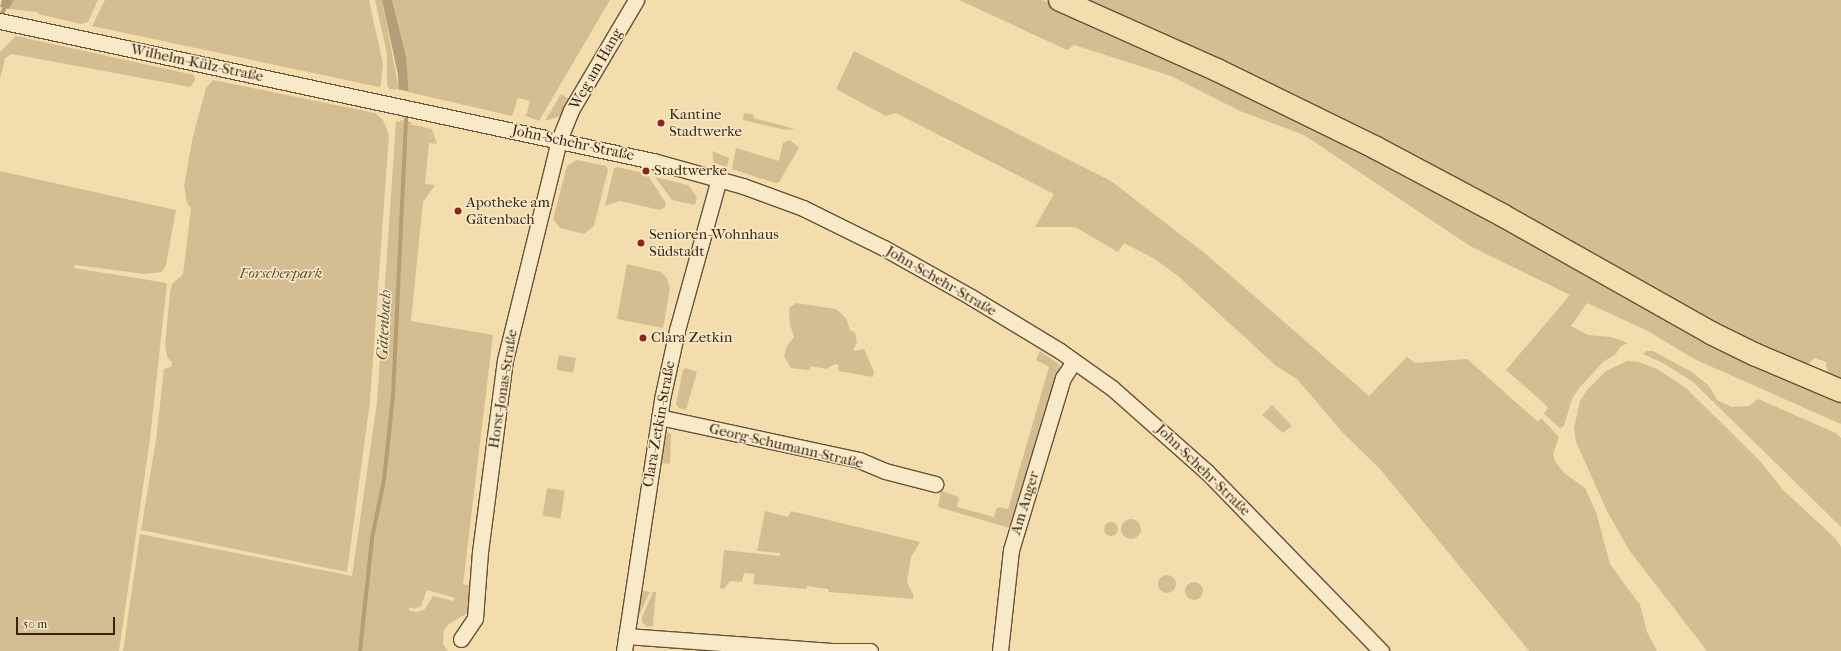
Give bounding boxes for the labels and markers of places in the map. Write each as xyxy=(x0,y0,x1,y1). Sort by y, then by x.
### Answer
place label: Kantine Stadtwerke xyxy=(669,105,742,140)
marker: Kantine Stadtwerke xyxy=(656,118,666,128)
place label: Stadtwerke xyxy=(654,162,727,180)
marker: Stadtwerke xyxy=(641,166,651,176)
place label: Apotheke am Gätenbach xyxy=(466,193,550,228)
marker: Apotheke am Gätenbach xyxy=(453,206,463,216)
place label: Senioren-Wohnhaus Südstadt xyxy=(649,225,779,260)
marker: Senioren-Wohnhaus Südstadt xyxy=(636,238,646,248)
place label: Clara Zetkin xyxy=(651,329,733,347)
marker: Clara Zetkin xyxy=(638,333,648,343)

